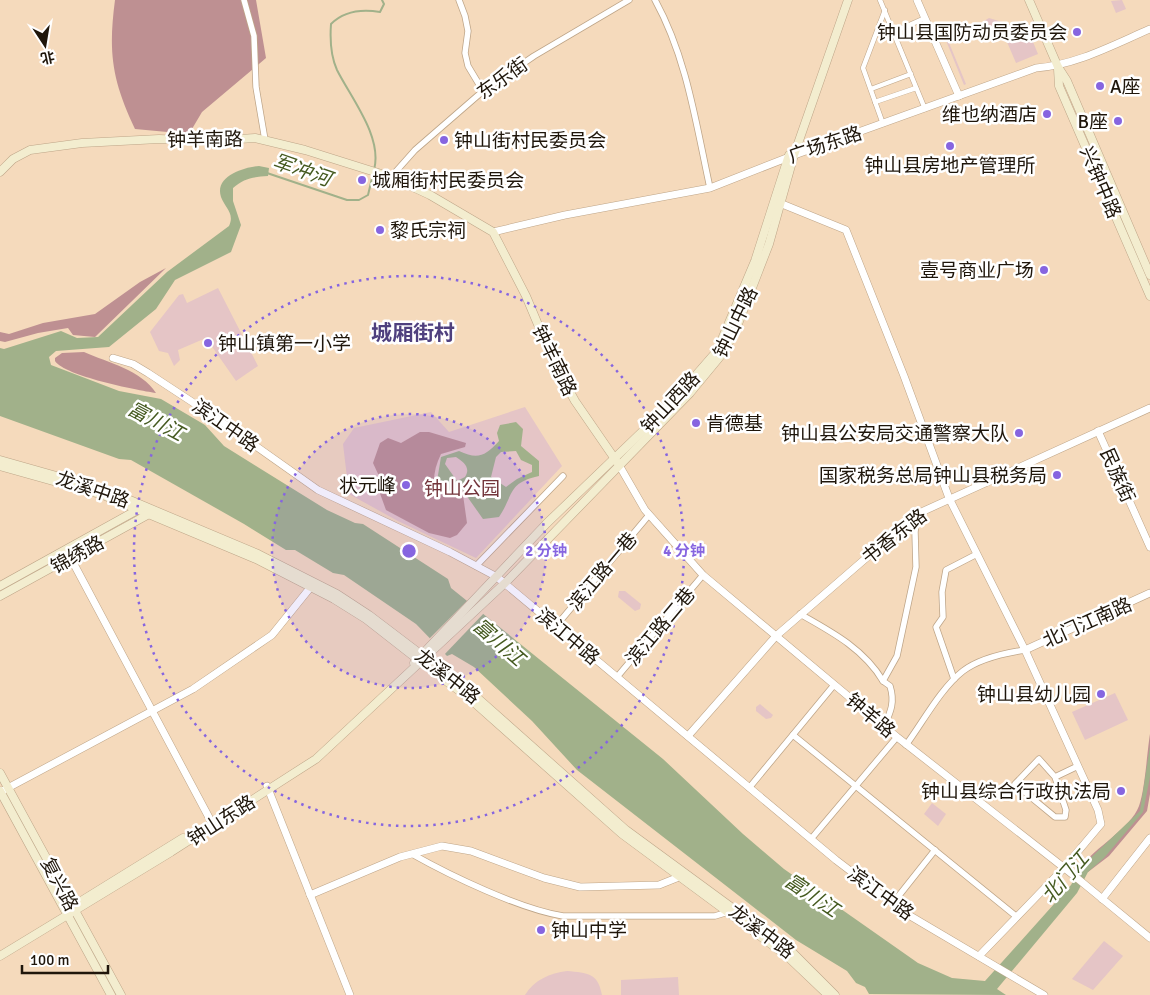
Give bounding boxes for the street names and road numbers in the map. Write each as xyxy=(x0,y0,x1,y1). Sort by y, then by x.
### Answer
street label: 东乐街 xyxy=(472,53,533,105)
street label: 广场东路 xyxy=(785,121,865,169)
street label: 钟羊南路 xyxy=(167,127,243,153)
street label: 兴钟中路 xyxy=(1074,143,1126,222)
street label: 钟山中路 xyxy=(708,283,763,362)
street label: 钟羊南路 xyxy=(527,321,582,400)
street label: 钟山西路 xyxy=(636,367,705,439)
street label: 滨江中路 xyxy=(187,394,263,457)
street label: 民族街 xyxy=(1095,444,1140,506)
street label: 龙溪中路 xyxy=(53,466,133,514)
street label: 书香东路 xyxy=(857,504,932,570)
street label: 滨江路一巷 xyxy=(563,528,642,616)
street label: 锦绣路 xyxy=(47,531,108,579)
street label: 滨江路二巷 xyxy=(621,583,700,671)
street label: 北门江南路 xyxy=(1039,593,1136,653)
street label: 滨江中路 xyxy=(531,603,604,670)
street label: 龙溪中路 xyxy=(410,644,485,710)
street label: 钟羊路 xyxy=(841,688,900,743)
street label: 钟山东路 xyxy=(183,790,260,852)
street label: 复兴路 xyxy=(35,854,83,915)
street label: 滨江中路 xyxy=(843,862,918,926)
street label: 龙溪中路 xyxy=(724,899,799,964)

